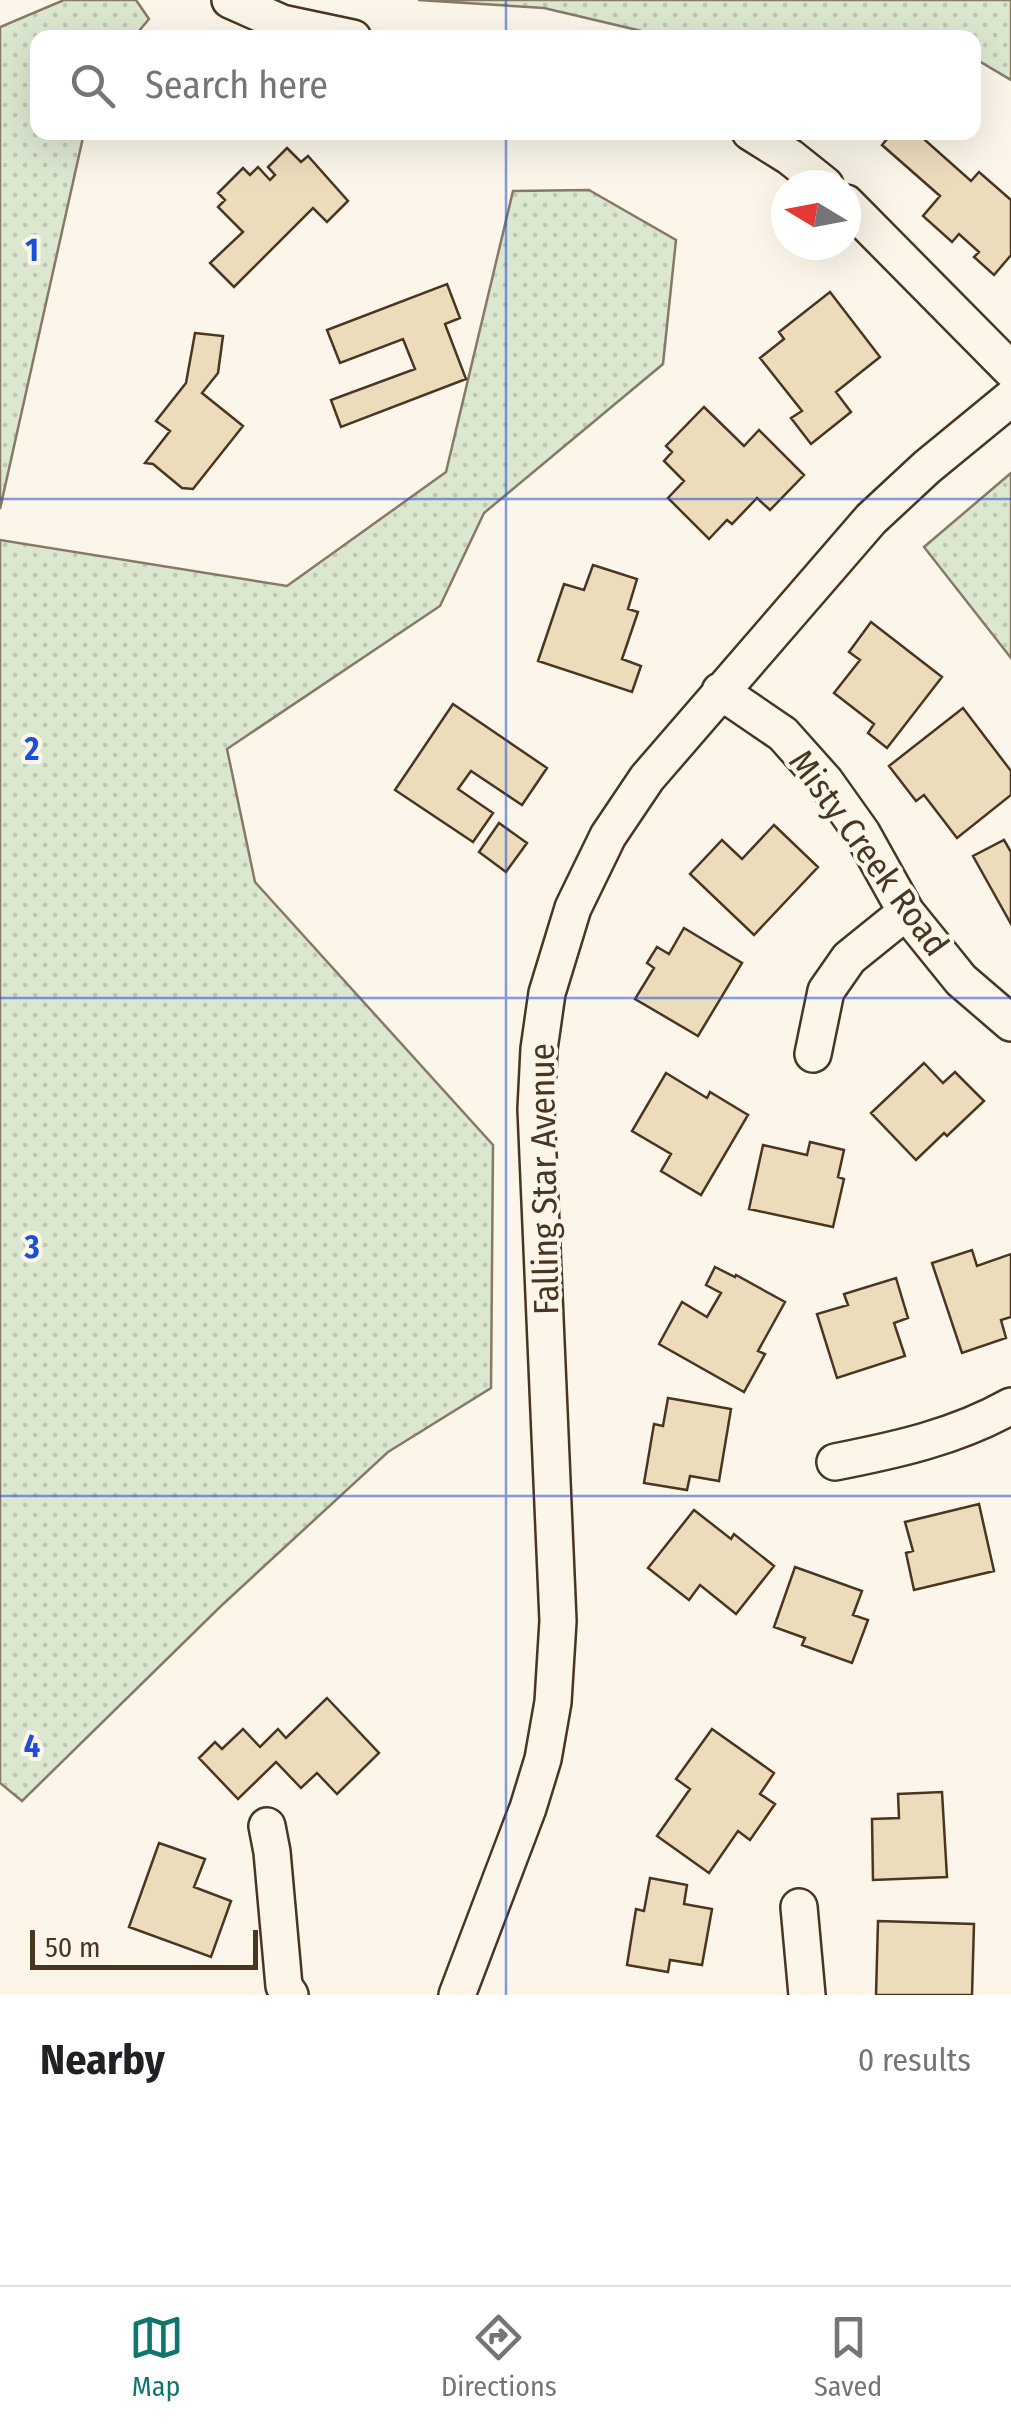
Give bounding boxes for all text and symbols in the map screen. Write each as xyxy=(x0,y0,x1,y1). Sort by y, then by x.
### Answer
search box xyxy=(30,30,981,140)
icon: search xyxy=(65,58,120,113)
text: Search here xyxy=(145,62,328,108)
north arrow xyxy=(771,170,861,260)
text: 1 xyxy=(25,231,39,269)
text: 2 xyxy=(24,730,40,768)
street label: Misty Creek Road xyxy=(780,742,958,964)
street label: Falling Star Avenue xyxy=(521,1043,567,1315)
text: 3 xyxy=(23,1228,40,1266)
text: 4 xyxy=(24,1727,40,1765)
scale bar xyxy=(30,1925,258,1970)
text: 50 m xyxy=(45,1931,101,1964)
text: Nearby xyxy=(40,2035,165,2085)
text: 0 results xyxy=(858,2041,971,2079)
tab: Map xyxy=(129,2310,184,2403)
tab: Directions xyxy=(441,2310,557,2403)
tab: Saved xyxy=(814,2310,882,2403)

